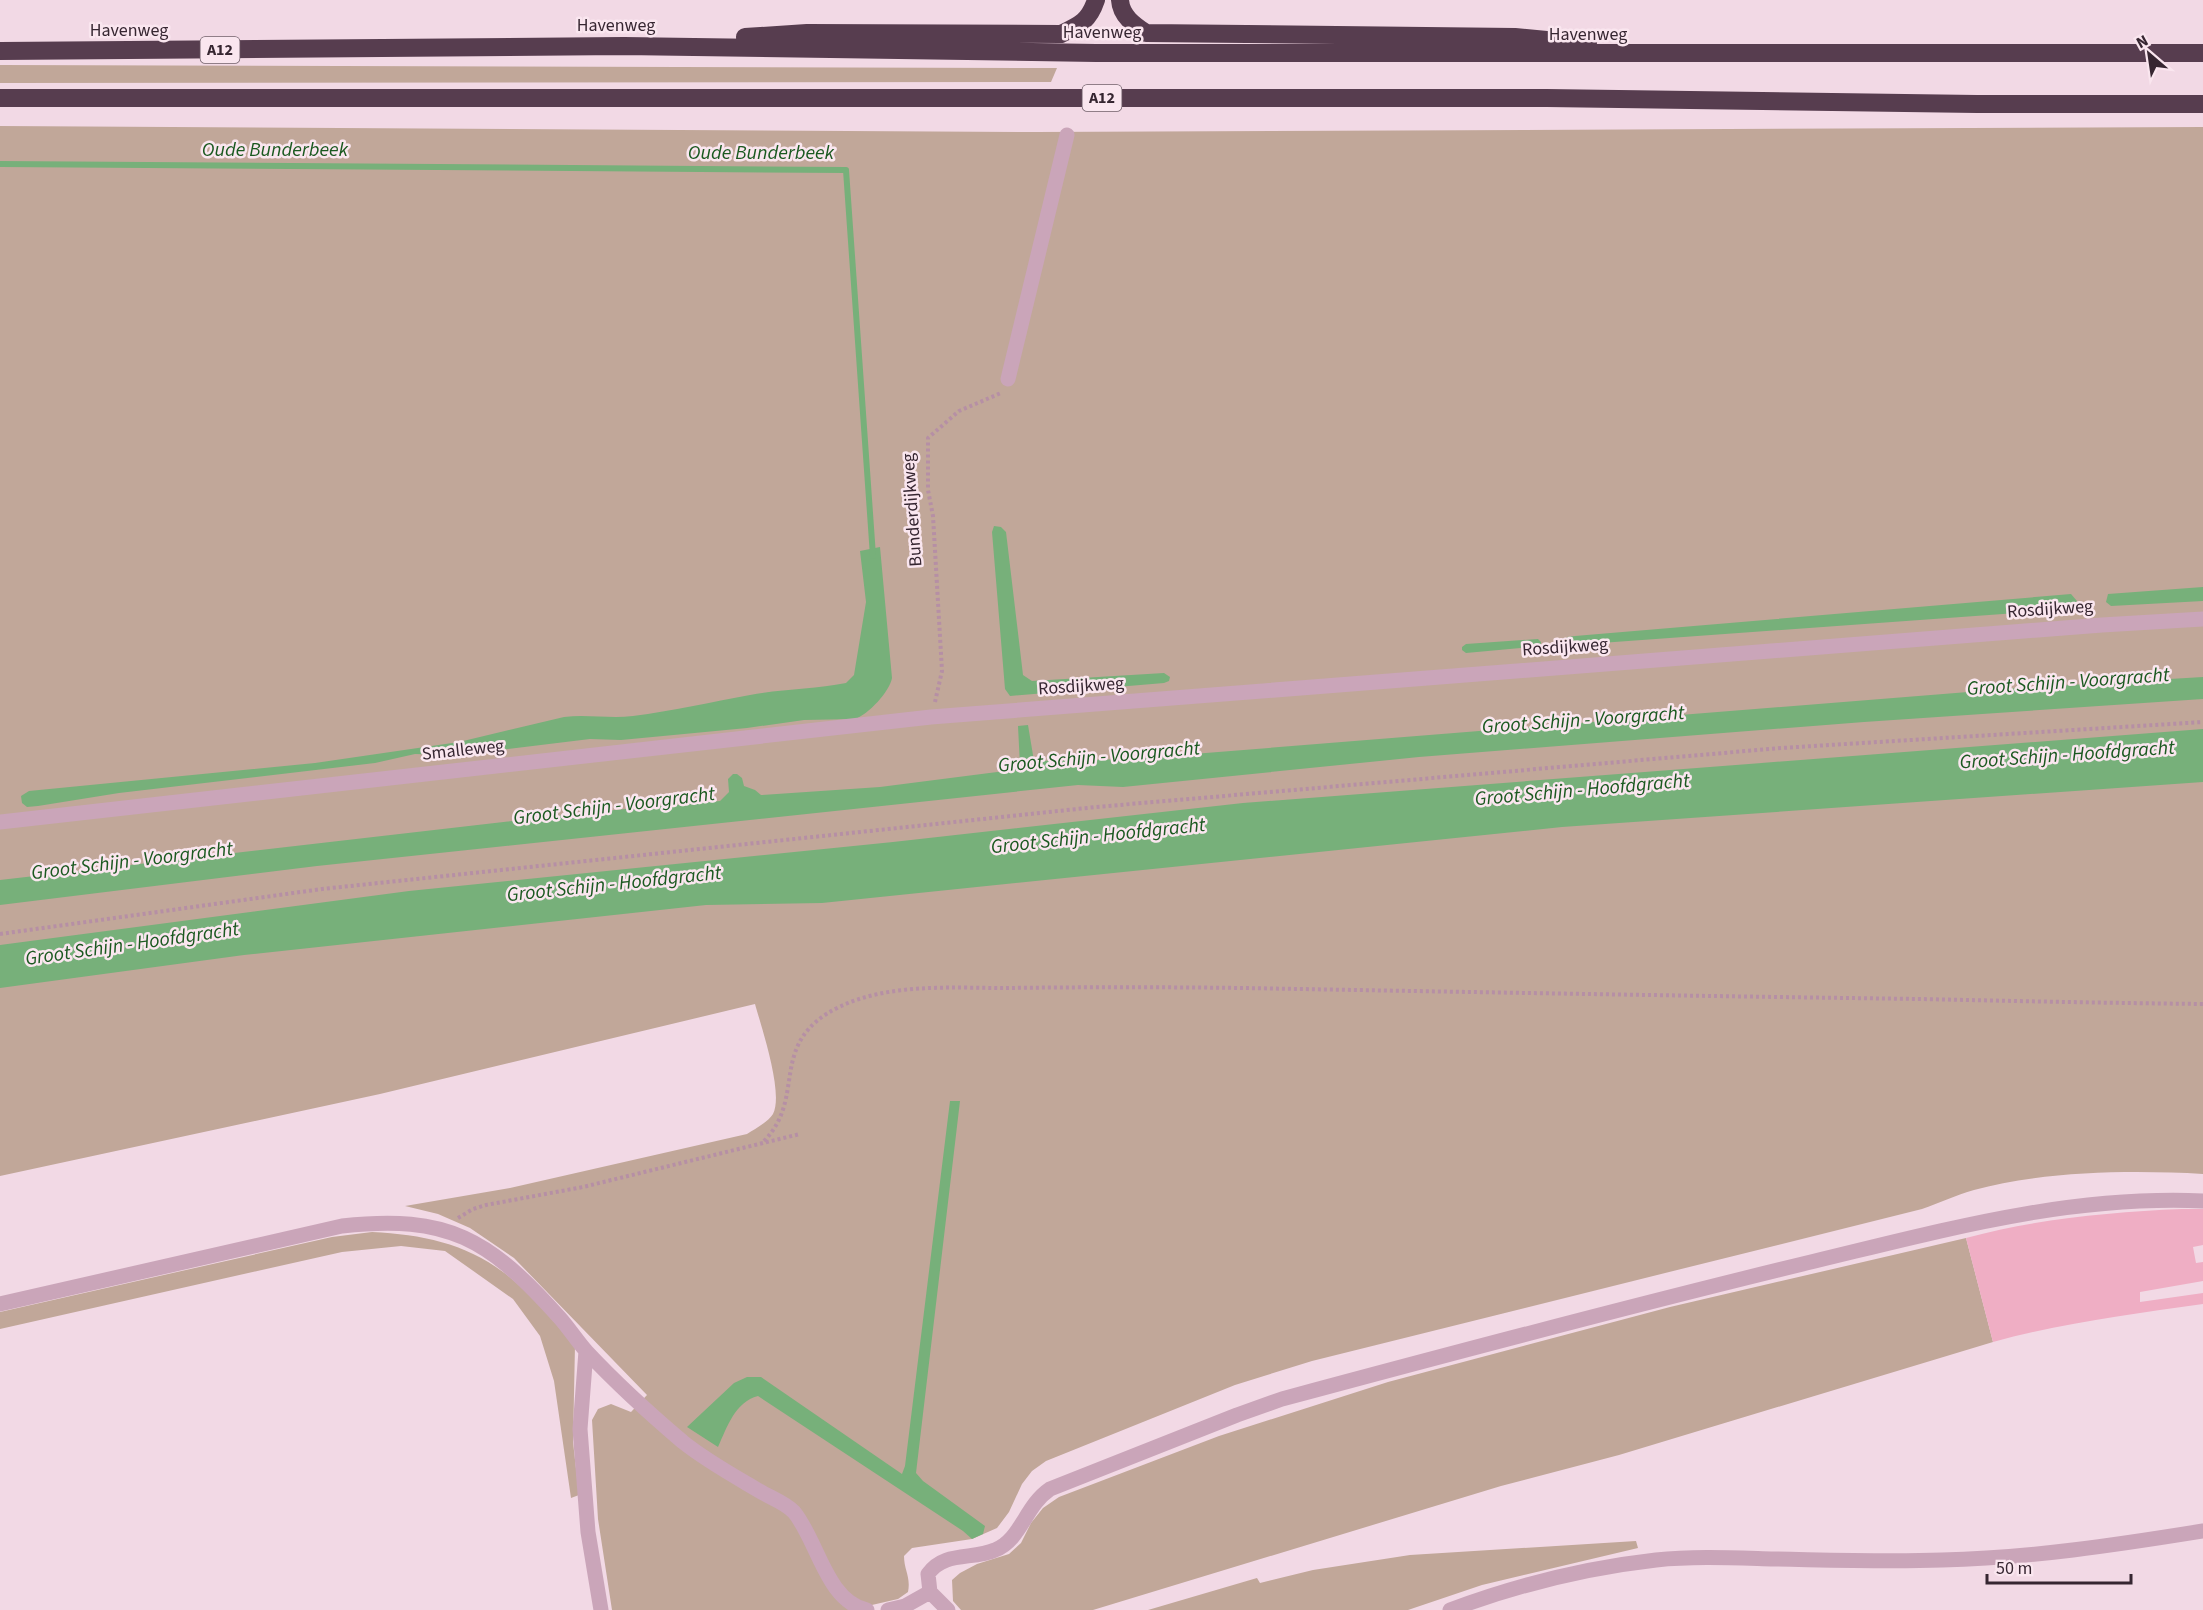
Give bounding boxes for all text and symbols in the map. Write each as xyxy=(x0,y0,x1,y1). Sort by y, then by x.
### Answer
street label: Havenweg xyxy=(577,13,655,38)
street label: Havenweg xyxy=(90,18,168,43)
street label: Havenweg xyxy=(1063,20,1141,45)
street label: Havenweg xyxy=(1549,22,1627,47)
north arrow xyxy=(2119,24,2179,84)
text: N xyxy=(2132,30,2152,54)
road number: A12 xyxy=(200,37,240,63)
road number: A12 xyxy=(1082,85,1122,111)
water label: Oude Bunderbeek xyxy=(202,136,349,164)
water label: Oude Bunderbeek xyxy=(688,139,835,167)
street label: Bunderdijkweg xyxy=(896,452,928,568)
street label: Rosdijkweg xyxy=(2006,594,2094,624)
street label: Rosdijkweg xyxy=(1521,632,1609,662)
water label: Groot Schijn - Voorgracht xyxy=(1966,661,2171,703)
street label: Rosdijkweg xyxy=(1037,671,1125,701)
water label: Groot Schijn - Voorgracht xyxy=(1481,699,1686,741)
street label: Smalleweg xyxy=(421,733,505,767)
water label: Groot Schijn - Hoofdgracht xyxy=(1959,733,2176,776)
water label: Groot Schijn - Voorgracht xyxy=(997,734,1202,780)
water label: Groot Schijn - Hoofdgracht xyxy=(1473,767,1691,813)
water label: Groot Schijn - Voorgracht xyxy=(512,780,717,832)
water label: Groot Schijn - Hoofdgracht xyxy=(989,811,1207,861)
water label: Groot Schijn - Voorgracht xyxy=(30,835,235,887)
water label: Groot Schijn - Hoofdgracht xyxy=(505,859,723,909)
water label: Groot Schijn - Hoofdgracht xyxy=(23,915,241,973)
scale bar xyxy=(1987,1547,2131,1585)
text: 50 m xyxy=(1996,1556,2032,1581)

